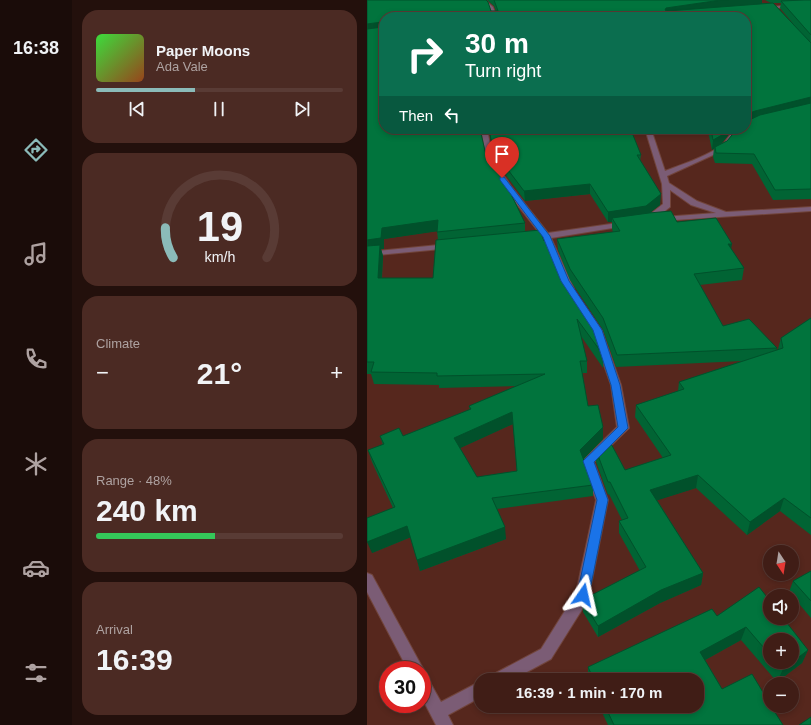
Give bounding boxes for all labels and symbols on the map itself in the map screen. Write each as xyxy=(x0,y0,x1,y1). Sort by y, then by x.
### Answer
pin xyxy=(485,137,519,178)
north arrow xyxy=(763,545,799,581)
position arrow xyxy=(562,574,604,616)
speed limit sign: 30 xyxy=(379,661,431,713)

